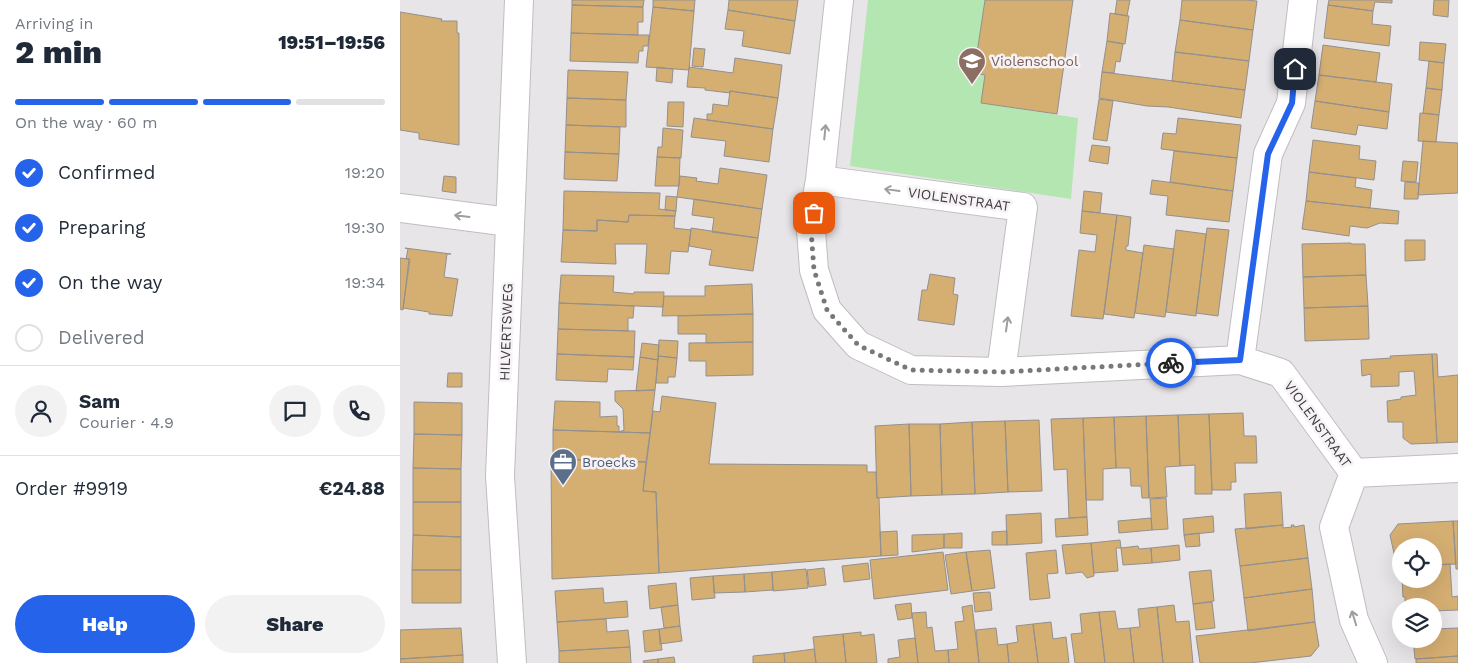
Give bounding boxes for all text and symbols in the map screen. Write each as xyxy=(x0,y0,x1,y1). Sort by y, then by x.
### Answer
text: Arriving in xyxy=(15,14,93,33)
text: 19:51–19:56 xyxy=(278,31,385,54)
text: 2 min xyxy=(15,33,102,71)
school or university icon: Violenschool xyxy=(957,46,987,85)
pin xyxy=(1274,48,1316,90)
place label: Violenschool xyxy=(991,53,1079,69)
icon: home xyxy=(1281,55,1309,83)
text: On the way · 60 m xyxy=(15,113,157,132)
one-way arrow xyxy=(820,124,830,140)
icon: check xyxy=(15,159,43,187)
text: Confirmed xyxy=(58,161,155,184)
text: 19:20 xyxy=(345,163,385,182)
street label: VIOLENSTRAAT xyxy=(907,184,1012,214)
one-way arrow xyxy=(884,185,900,195)
pin xyxy=(793,192,835,234)
icon: bag xyxy=(800,199,828,227)
one-way arrow xyxy=(454,211,470,221)
icon: check xyxy=(15,214,43,242)
text: Preparing xyxy=(58,216,145,239)
text: 19:30 xyxy=(345,218,385,237)
icon: check xyxy=(15,269,43,297)
text: On the way xyxy=(58,271,162,294)
text: 19:34 xyxy=(345,273,385,292)
street label: HILVERTSWEG xyxy=(496,283,516,381)
one-way arrow xyxy=(1002,316,1012,332)
text: Delivered xyxy=(58,326,145,349)
courier xyxy=(1146,338,1196,388)
icon: bike xyxy=(1157,349,1185,377)
street label: VIOLENSTRAAT xyxy=(1281,378,1355,471)
button: person xyxy=(15,385,67,437)
button: chat xyxy=(269,385,321,437)
button: phone xyxy=(333,385,385,437)
text: Sam xyxy=(79,390,120,413)
text: Courier · 4.9 xyxy=(79,413,174,432)
office icon: Broecks xyxy=(548,447,578,486)
place label: Broecks xyxy=(582,454,636,470)
text: Order #9919 xyxy=(15,477,128,500)
text: €24.88 xyxy=(319,477,385,500)
map controls xyxy=(1392,538,1442,648)
button: locate xyxy=(1392,538,1442,588)
button: Help xyxy=(15,595,195,653)
button: Share xyxy=(205,595,385,653)
button: layers xyxy=(1392,598,1442,648)
one-way arrow xyxy=(1349,611,1359,627)

